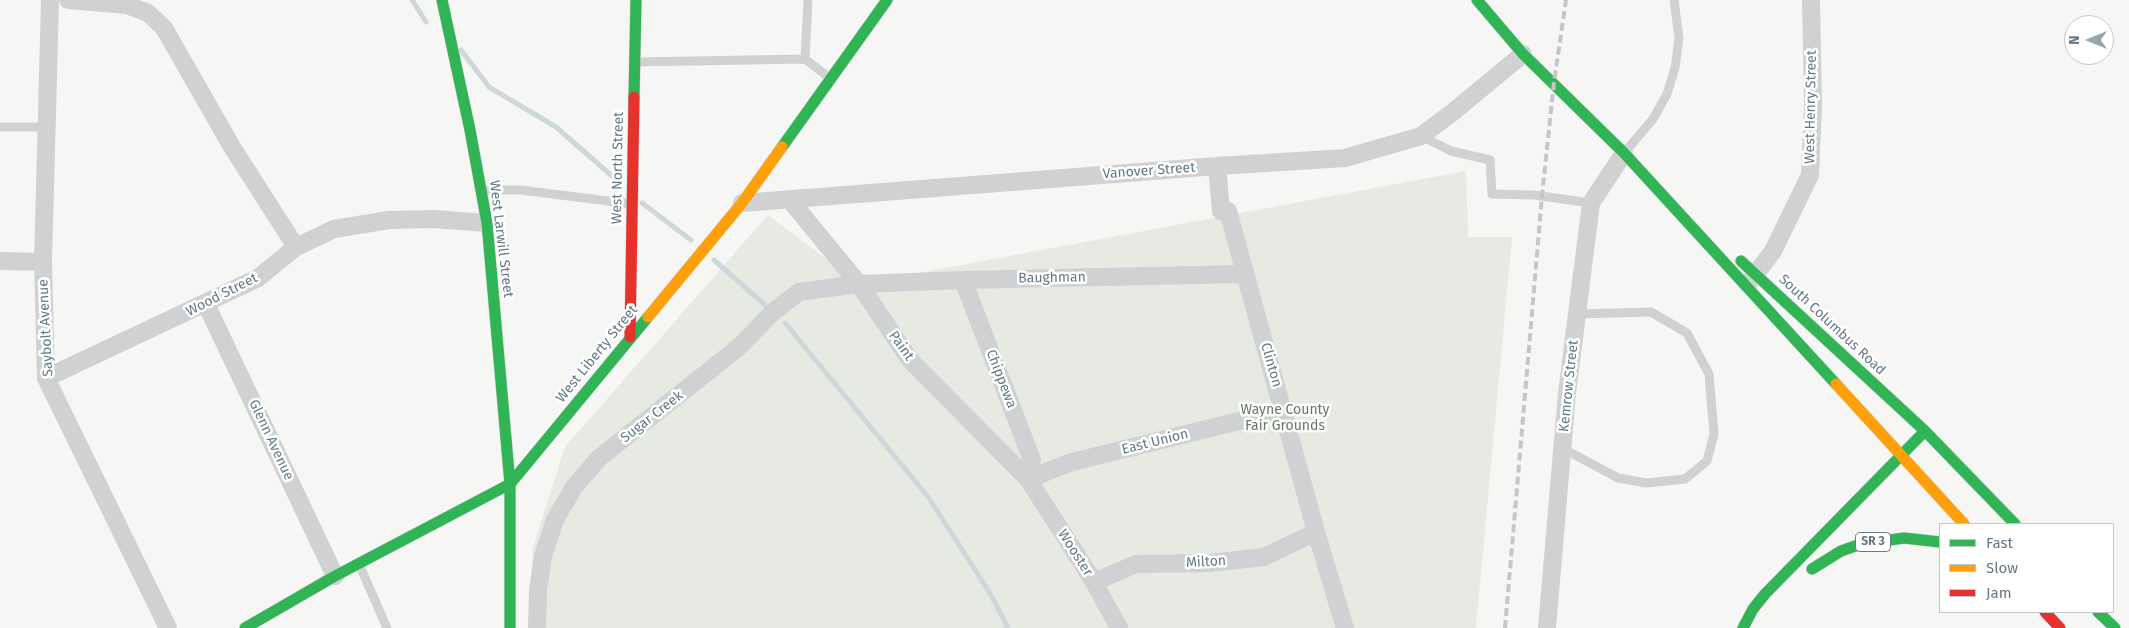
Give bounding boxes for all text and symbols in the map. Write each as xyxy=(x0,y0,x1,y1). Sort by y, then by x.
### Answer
north arrow xyxy=(2064,15,2114,65)
text: N xyxy=(2066,35,2083,45)
street label: West Henry Street xyxy=(1802,50,1820,164)
street label: West North Street xyxy=(609,112,627,224)
street label: Vanover Street xyxy=(1102,159,1196,183)
street label: West Larwill Street xyxy=(485,179,517,299)
street label: Baughman xyxy=(1018,269,1086,287)
street label: Wood Street xyxy=(184,270,260,320)
street label: South Columbus Road xyxy=(1775,271,1889,379)
street label: Saybolt Avenue xyxy=(35,279,57,377)
street label: West Liberty Street xyxy=(553,302,641,406)
street label: Paint xyxy=(885,328,917,364)
street label: Kemrow Street xyxy=(1556,339,1582,433)
street label: Clinton xyxy=(1257,341,1285,389)
street label: Chippewa xyxy=(982,347,1020,411)
street label: Sugar Creek xyxy=(617,387,687,447)
street label: Glenn Avenue xyxy=(245,397,297,483)
park label: Wayne County Fair Grounds xyxy=(1241,402,1329,434)
street label: East Union xyxy=(1120,426,1190,458)
legend xyxy=(1939,523,2114,613)
street label: Wooster xyxy=(1054,527,1096,579)
road number: SR 3 xyxy=(1856,532,1890,552)
text: Fast xyxy=(1986,534,2013,552)
street label: Milton xyxy=(1186,553,1226,571)
text: Slow xyxy=(1986,559,2018,577)
text: Jam xyxy=(1986,584,2012,602)

